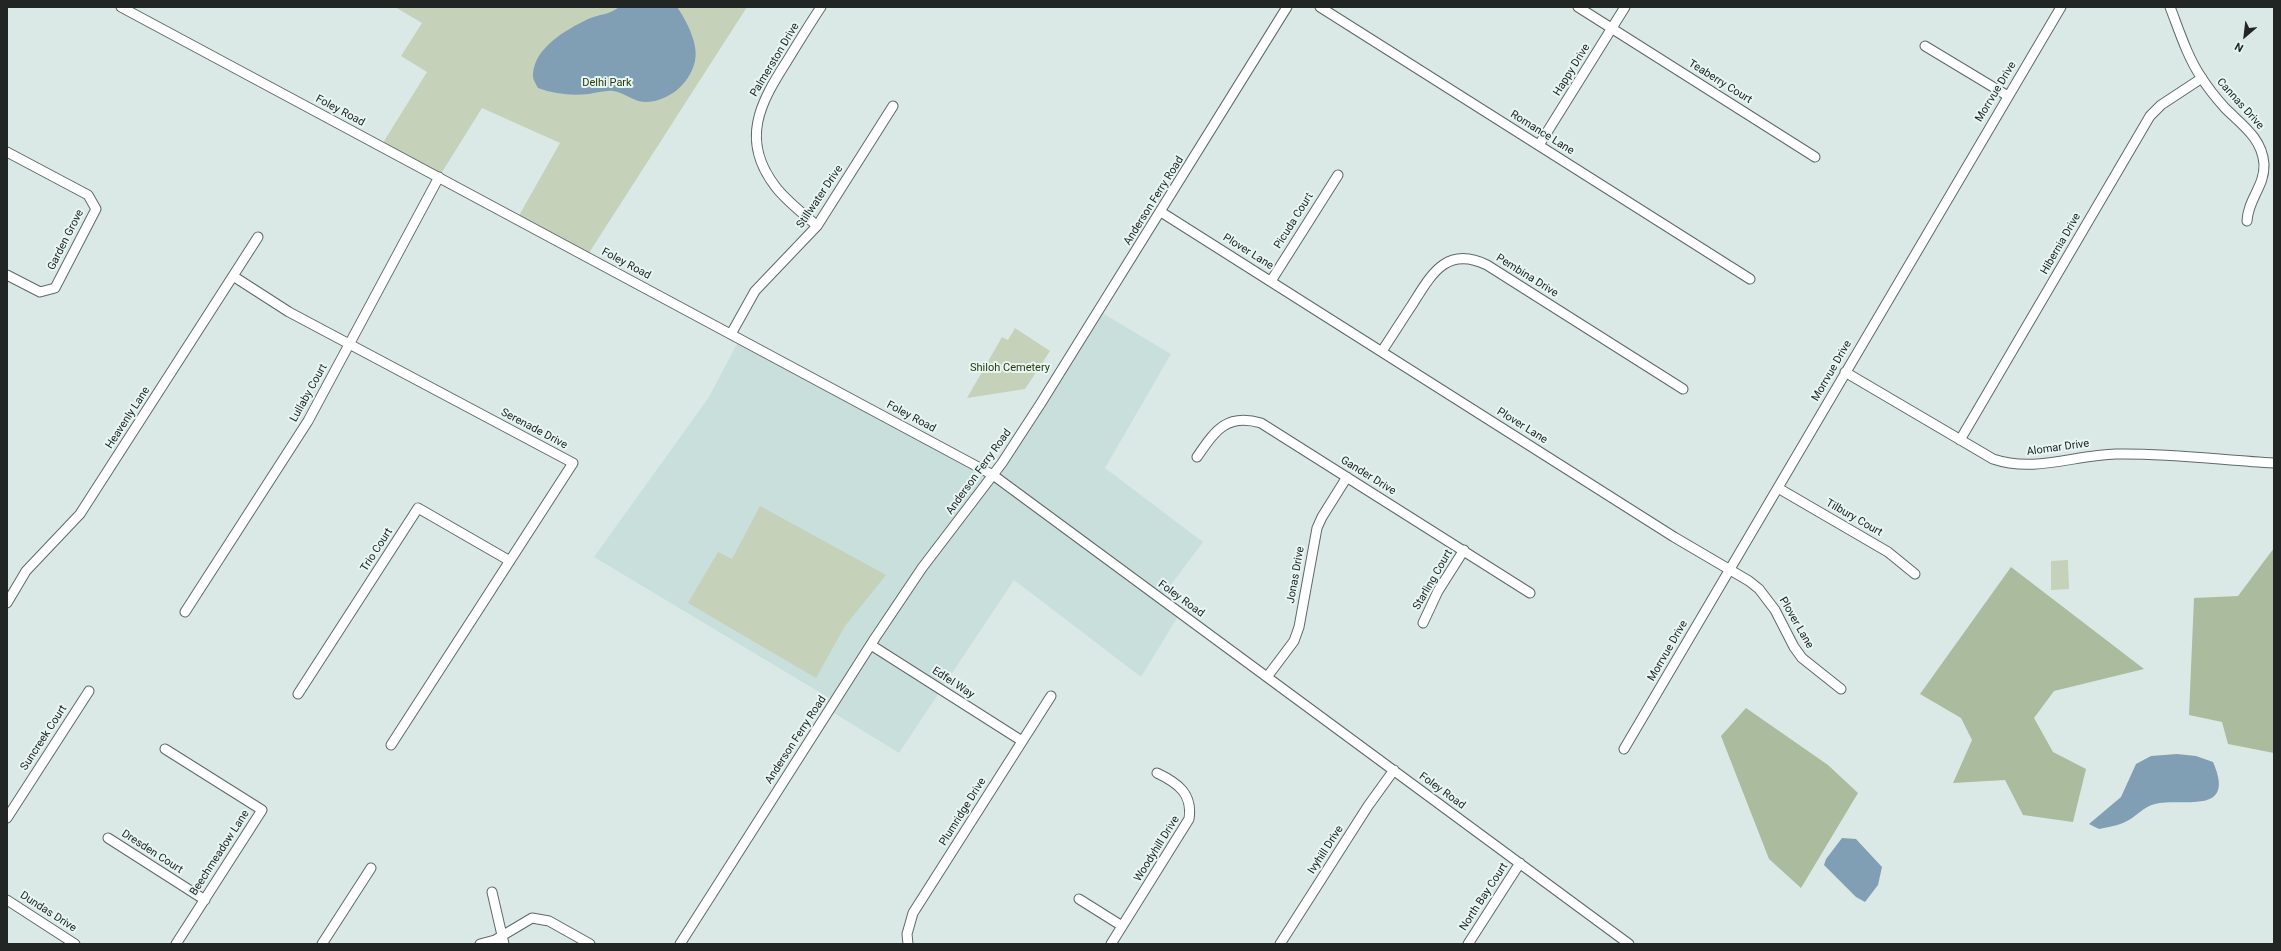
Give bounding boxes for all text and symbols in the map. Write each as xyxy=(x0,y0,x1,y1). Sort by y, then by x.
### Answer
north arrow xyxy=(2225,16,2265,56)
street label: Palmerston Drive xyxy=(748,21,802,99)
text: N xyxy=(2233,39,2246,55)
street label: Happy Drive xyxy=(1551,42,1593,98)
street label: Teaberry Court xyxy=(1686,57,1754,107)
street label: Morrvue Drive xyxy=(1973,59,2019,125)
park label: Delhi Park xyxy=(582,76,632,90)
street label: Cannas Drive xyxy=(2214,76,2266,132)
street label: Foley Road xyxy=(313,93,367,129)
street label: Romance Lane xyxy=(1508,108,1576,158)
street label: Anderson Ferry Road xyxy=(1121,154,1187,248)
street label: Stillwater Drive xyxy=(794,163,846,231)
street label: Picuda Court xyxy=(1272,191,1316,251)
street label: Garden Grove xyxy=(45,207,87,273)
street label: Hibernia Drive xyxy=(2038,211,2084,277)
street label: Plover Lane xyxy=(1220,231,1276,273)
street label: Foley Road xyxy=(599,246,653,282)
street label: Pembina Drive xyxy=(1494,252,1560,300)
street label: Morrvue Drive xyxy=(1809,338,1855,404)
park label: Shiloh Cemetery xyxy=(970,361,1050,375)
street label: Lullaby Court xyxy=(288,362,330,424)
street label: Heavenly Lane xyxy=(103,385,153,451)
street label: Foley Road xyxy=(884,399,938,435)
street label: Plover Lane xyxy=(1494,405,1550,447)
street label: Serenade Drive xyxy=(499,406,569,452)
street label: Anderson Ferry Road xyxy=(944,427,1014,517)
street label: Alomar Drive xyxy=(2026,437,2090,459)
street label: Gander Drive xyxy=(1338,454,1398,498)
street label: Tilbury Court xyxy=(1823,497,1885,539)
street label: Trio Court xyxy=(358,526,396,574)
street label: Jonas Drive xyxy=(1285,546,1307,604)
street label: Starling Court xyxy=(1410,548,1456,612)
street label: Foley Road xyxy=(1155,578,1207,620)
street label: Plover Lane xyxy=(1776,595,1816,651)
street label: Morrvue Drive xyxy=(1645,618,1691,684)
street label: Edfel Way xyxy=(929,664,977,702)
street label: Anderson Ferry Road xyxy=(763,694,829,786)
street label: Suncreek Court xyxy=(18,703,70,773)
street label: Foley Road xyxy=(1416,770,1468,812)
street label: Plumridge Drive xyxy=(937,776,989,848)
street label: Beechmeadow Lane xyxy=(187,808,253,898)
street label: Woodyhill Drive xyxy=(1132,814,1182,884)
street label: Ivyhill Drive xyxy=(1305,823,1347,877)
street label: Dresden Court xyxy=(119,827,185,877)
street label: North Bay Court xyxy=(1457,861,1511,933)
street label: Dundas Drive xyxy=(17,889,79,935)

